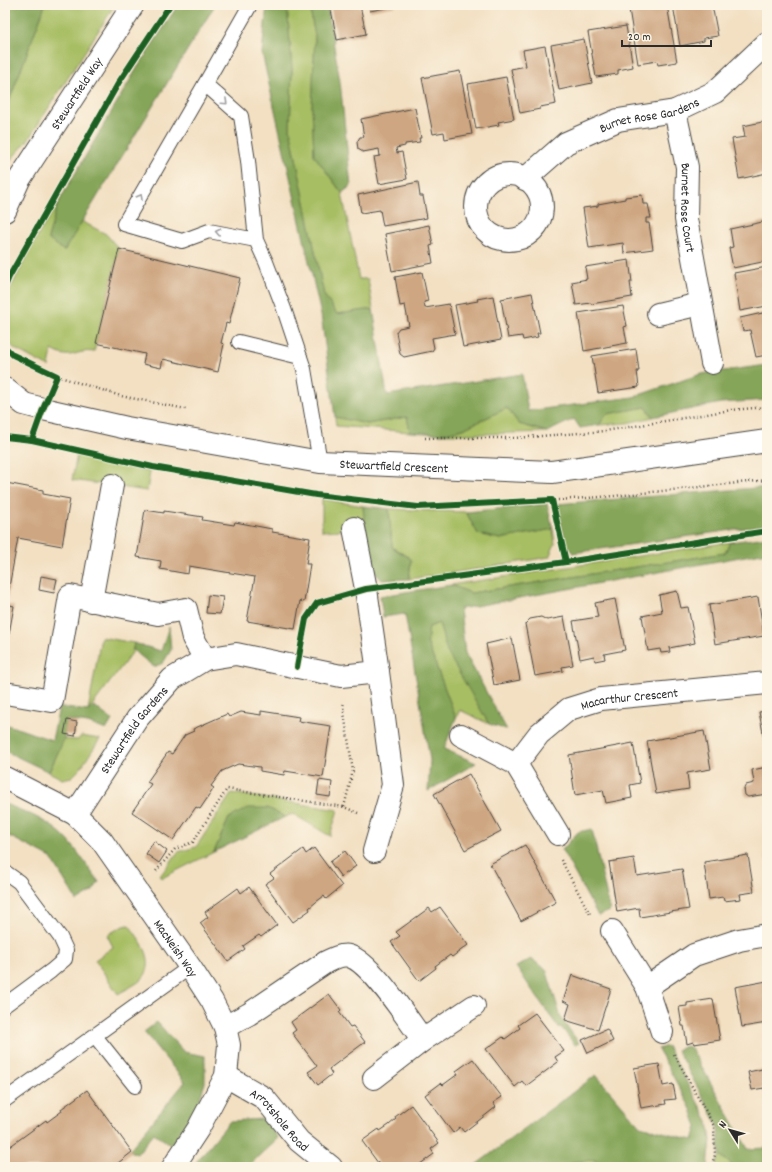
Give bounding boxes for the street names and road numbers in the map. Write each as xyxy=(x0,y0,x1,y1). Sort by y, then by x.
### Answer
street label: Stewartfield Way xyxy=(47,54,109,134)
street label: Burnet Rose Gardens xyxy=(597,94,703,139)
street label: Burnet Rose Court xyxy=(674,161,699,254)
street label: Stewartfield Crescent xyxy=(339,456,449,480)
street label: Stewartfield Gardens xyxy=(97,683,174,778)
street label: Macarthur Crescent xyxy=(579,685,679,717)
street label: MacNeish Way xyxy=(148,916,202,982)
street label: Arrotshole Road xyxy=(246,1085,312,1157)

